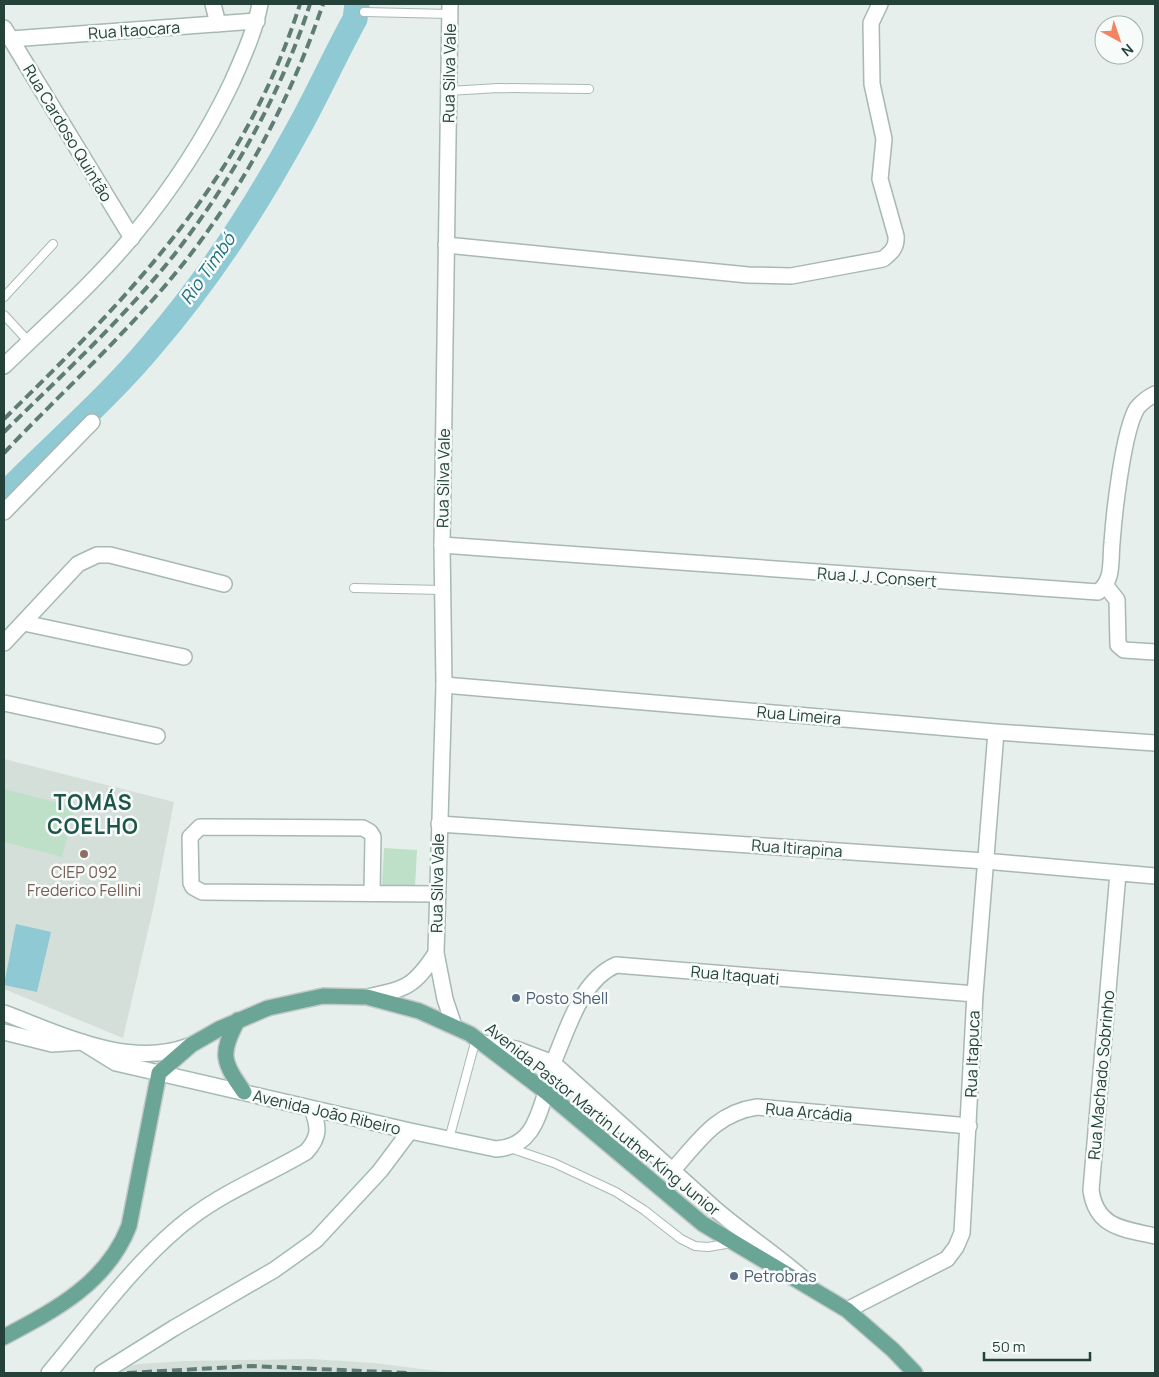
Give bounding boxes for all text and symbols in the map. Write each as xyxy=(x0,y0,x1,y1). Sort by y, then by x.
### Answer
north arrow xyxy=(1094,15,1144,65)
street label: Rua Itaocara xyxy=(87,16,181,44)
street label: Rua Silva Vale xyxy=(437,23,461,123)
text: N xyxy=(1118,40,1138,61)
street label: Rua Cardoso Quintão xyxy=(18,60,118,206)
water label: Rio Timbó xyxy=(174,227,241,309)
street label: Rua Silva Vale xyxy=(431,428,455,528)
street label: Rua J. J. Consert xyxy=(816,562,938,592)
street label: Rua Limeira xyxy=(756,700,842,730)
district label: TOMÁS COELHO xyxy=(47,788,139,840)
street label: Rua Silva Vale xyxy=(425,833,449,933)
street label: Rua Itirapina xyxy=(751,834,843,862)
marker: CIEP 092 Frederico Fellini xyxy=(78,848,90,860)
place label: CIEP 092 Frederico Fellini xyxy=(27,861,141,901)
street label: Rua Itaquati xyxy=(690,960,780,990)
place label: Posto Shell xyxy=(526,987,608,1009)
street label: Rua Machado Sobrinho xyxy=(1083,989,1119,1161)
marker: Posto Shell xyxy=(510,992,522,1004)
street label: Rua Itapuca xyxy=(959,1010,985,1098)
street label: Avenida Pastor Martin Luther King Junior xyxy=(481,1017,725,1221)
street label: Avenida João Ribeiro xyxy=(251,1084,403,1140)
street label: Rua Arcádia xyxy=(765,1097,853,1127)
place label: Petrobras xyxy=(744,1265,817,1287)
marker: Petrobras xyxy=(728,1270,740,1282)
scale bar xyxy=(984,1330,1090,1362)
text: 50 m xyxy=(992,1336,1026,1357)

